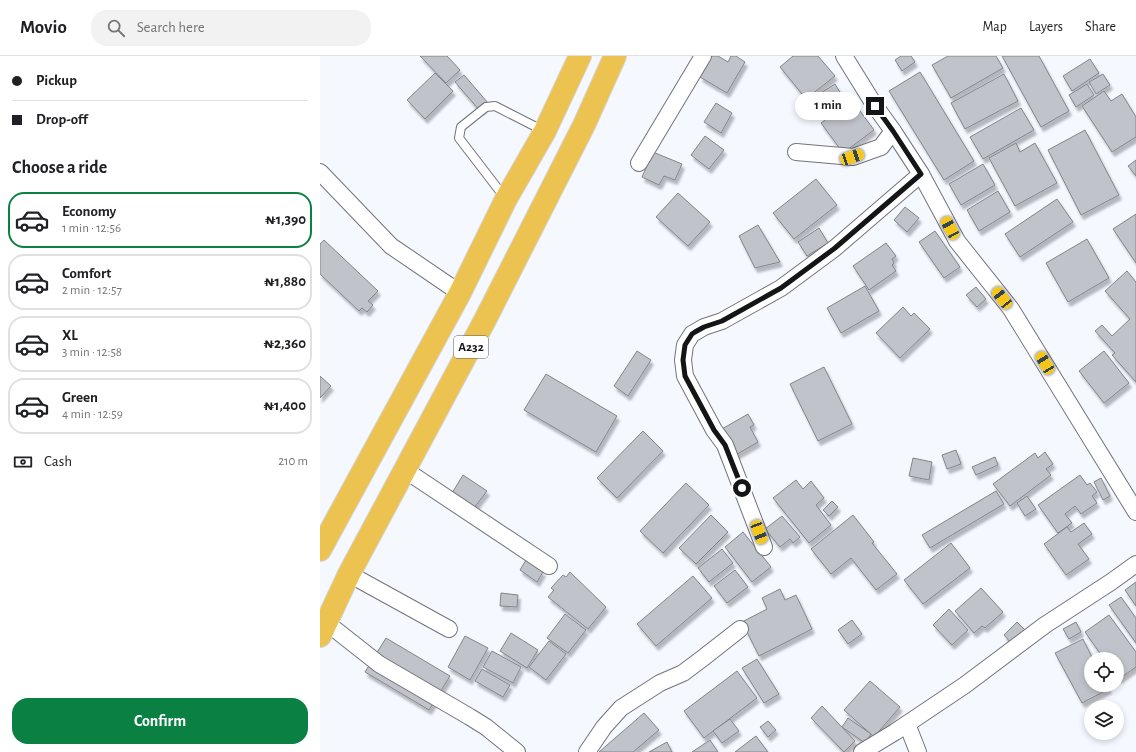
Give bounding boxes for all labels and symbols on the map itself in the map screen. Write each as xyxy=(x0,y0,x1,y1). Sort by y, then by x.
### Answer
callout: 1 min xyxy=(795,92,861,120)
route end xyxy=(866,97,884,115)
car xyxy=(839,147,865,167)
car xyxy=(939,215,961,241)
car xyxy=(990,285,1014,311)
road number: A232 xyxy=(454,336,488,358)
car xyxy=(1034,350,1056,376)
route start xyxy=(733,479,751,497)
car xyxy=(749,519,769,545)

